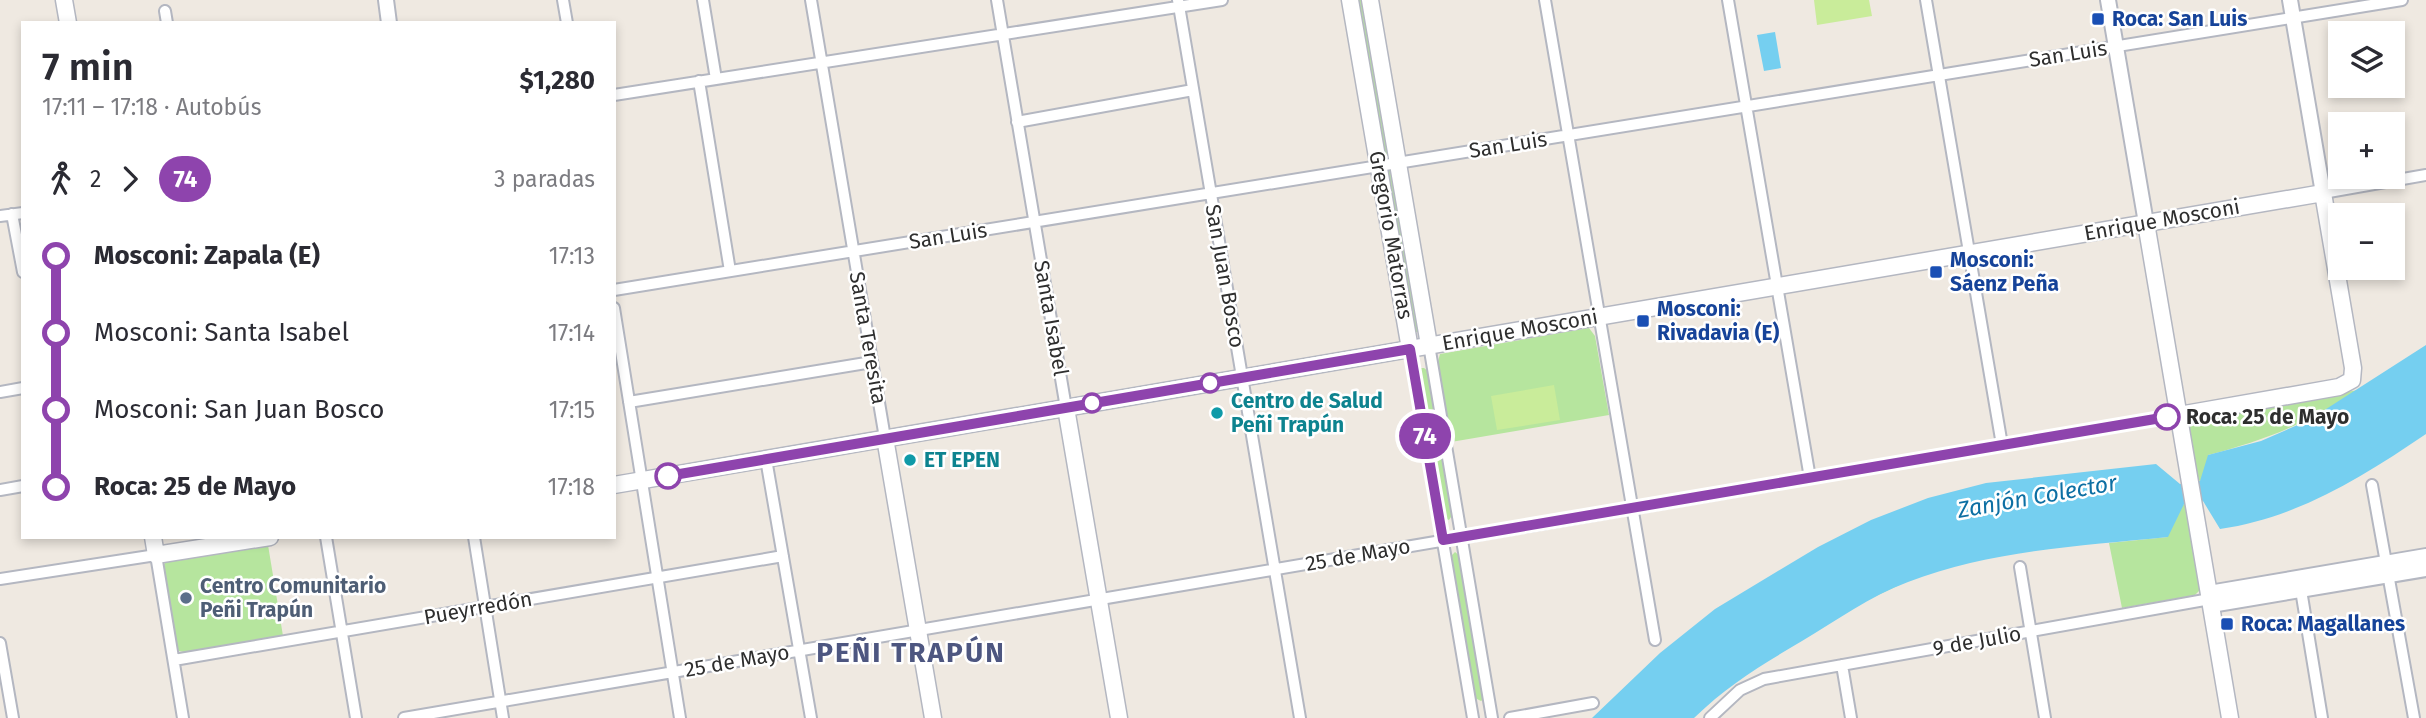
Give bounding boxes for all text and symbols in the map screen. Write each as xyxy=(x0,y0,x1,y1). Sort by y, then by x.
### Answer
place label: Roca: San Luis xyxy=(2112,6,2247,32)
marker: Roca: San Luis xyxy=(2090,11,2106,27)
map controls xyxy=(2328,21,2405,280)
button: layers xyxy=(2328,21,2405,98)
street label: San Luis xyxy=(2027,35,2109,73)
text: 7 min xyxy=(42,44,134,90)
text: $1,280 xyxy=(520,65,595,96)
text: 17:11 – 17:18 · Autobús xyxy=(42,93,261,121)
button: + xyxy=(2328,112,2405,189)
street label: San Luis xyxy=(1467,126,1549,164)
street label: Gregorio Matorras xyxy=(1363,149,1419,321)
icon: walk xyxy=(42,160,80,198)
icon: forward xyxy=(111,160,149,198)
text: 2 xyxy=(90,165,101,193)
text: 74 xyxy=(173,165,197,193)
text: 3 paradas xyxy=(494,165,595,193)
street label: Enrique Mosconi xyxy=(2082,194,2242,246)
street label: San Juan Bosco xyxy=(1200,202,1250,350)
button: − xyxy=(2328,203,2405,280)
street label: San Luis xyxy=(907,217,989,255)
text: Mosconi: Zapala (E) xyxy=(94,240,320,271)
text: 17:13 xyxy=(549,242,595,270)
place label: Mosconi: Sáenz Peña xyxy=(1950,247,2059,297)
street label: Santa Isabel xyxy=(1028,258,1074,378)
marker: Mosconi: Sáenz Peña xyxy=(1928,264,1944,280)
street label: Santa Teresita xyxy=(844,270,892,406)
place label: Mosconi: Rivadavia (E) xyxy=(1657,296,1780,346)
street label: Enrique Mosconi xyxy=(1440,304,1600,356)
marker: Mosconi: Rivadavia (E) xyxy=(1635,313,1651,329)
text: Mosconi: Santa Isabel xyxy=(94,317,349,348)
text: 17:14 xyxy=(548,319,595,347)
unlabelled marker xyxy=(1200,373,1220,393)
place label: Centro de Salud Peñi Trapún xyxy=(1231,388,1383,438)
unlabelled marker xyxy=(1082,393,1102,413)
text: Mosconi: San Juan Bosco xyxy=(94,394,384,425)
text: 17:15 xyxy=(549,396,595,424)
marker: Roca: 25 de Mayo xyxy=(2154,404,2180,430)
place label: Roca: 25 de Mayo xyxy=(2186,404,2349,430)
marker: Centro de Salud Peñi Trapún xyxy=(1209,405,1225,421)
line badge: 74 xyxy=(1394,413,1456,459)
text: 74 xyxy=(1413,422,1437,450)
place label: ET EPEN xyxy=(924,447,1000,473)
marker: ET EPEN xyxy=(902,452,918,468)
unlabelled marker xyxy=(655,463,681,489)
water label: Zanjón Colector xyxy=(1954,468,2120,524)
text: Roca: 25 de Mayo xyxy=(94,471,296,502)
text: 17:18 xyxy=(548,473,595,501)
street label: 25 de Mayo xyxy=(1304,533,1412,577)
place label: Centro Comunitario Peñi Trapún xyxy=(200,573,386,623)
street label: Pueyrredón xyxy=(422,586,534,630)
marker: Centro Comunitario Peñi Trapún xyxy=(178,590,194,606)
place label: Roca: Magallanes xyxy=(2241,611,2405,637)
marker: Roca: Magallanes xyxy=(2219,616,2235,632)
street label: 9 de Julio xyxy=(1931,620,2023,662)
district label: PEÑI TRAPÚN xyxy=(816,635,1006,669)
street label: 25 de Mayo xyxy=(683,639,791,683)

